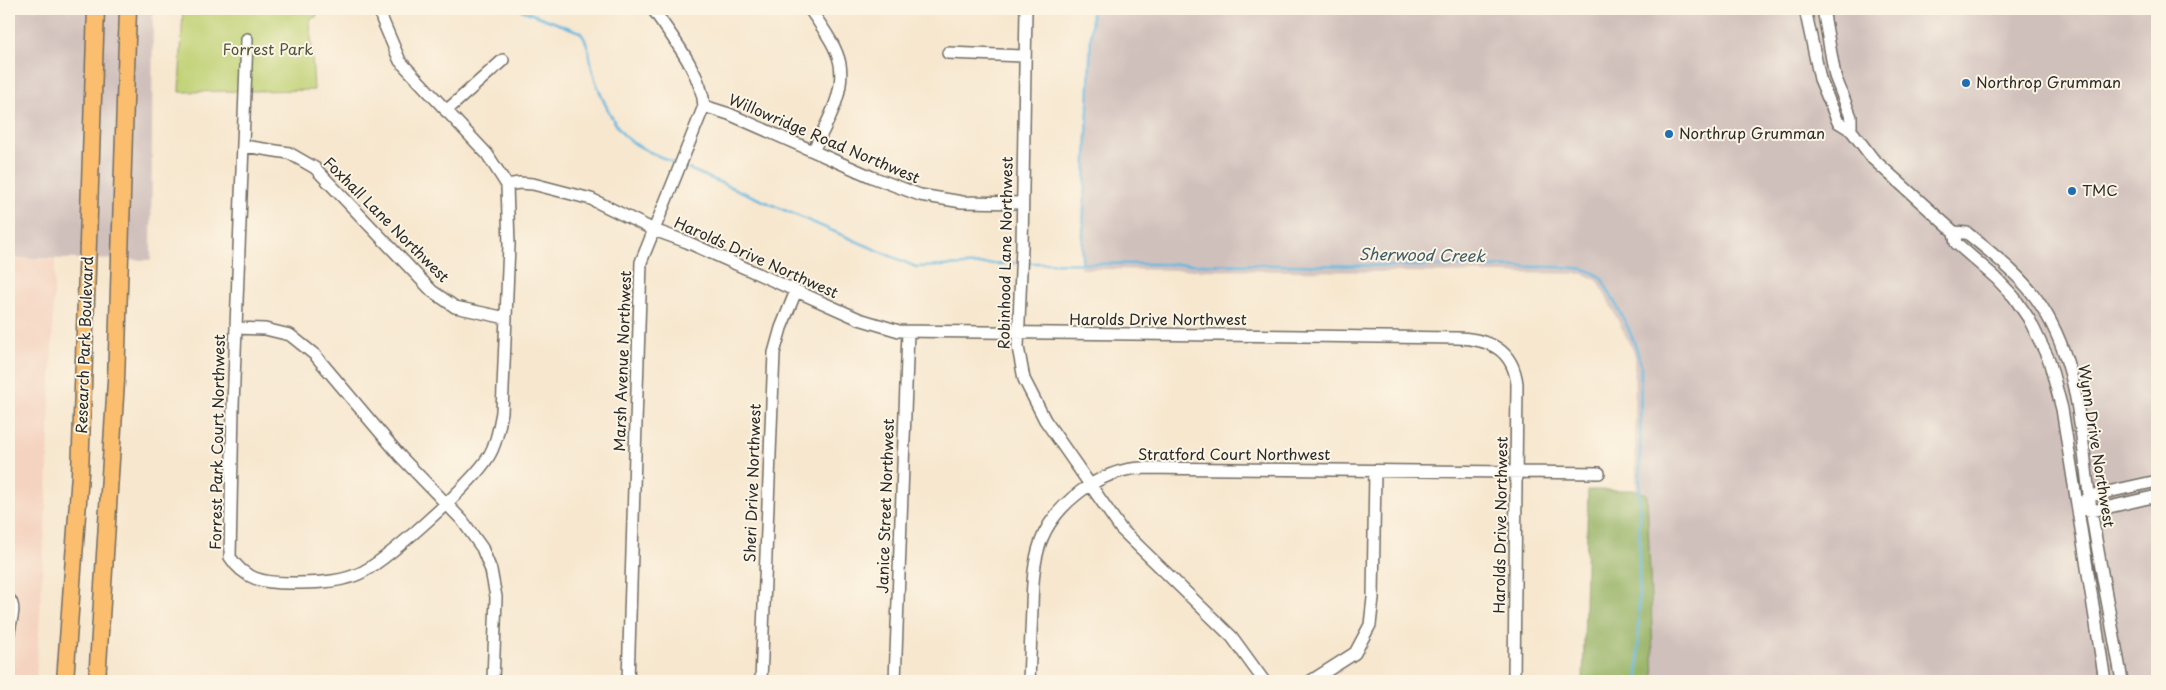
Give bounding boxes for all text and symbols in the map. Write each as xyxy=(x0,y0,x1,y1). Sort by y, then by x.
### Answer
park label: Forrest Park xyxy=(223,37,313,60)
place label: Northrop Grumman xyxy=(1976,70,2121,93)
marker: Northrop Grumman xyxy=(1960,77,1972,89)
street label: Willowridge Road Northwest xyxy=(725,87,924,188)
place label: Northrup Grumman xyxy=(1679,121,1825,144)
marker: Northrup Grumman xyxy=(1663,128,1675,140)
street label: Foxhall Lane Northwest xyxy=(319,151,455,287)
street label: Robinhood Lane Northwest xyxy=(991,156,1018,350)
place label: TMC xyxy=(2082,178,2118,201)
marker: TMC xyxy=(2066,185,2078,197)
street label: Harolds Drive Northwest xyxy=(671,210,842,303)
water label: Sherwood Creek xyxy=(1359,241,1487,267)
street label: Research Park Boulevard xyxy=(69,256,98,434)
street label: Marsh Avenue Northwest xyxy=(607,270,636,452)
street label: Harolds Drive Northwest xyxy=(1069,307,1247,330)
street label: Forrest Park Court Northwest xyxy=(203,334,230,550)
street label: Wynn Drive Northwest xyxy=(2073,363,2122,529)
street label: Sheri Drive Northwest xyxy=(737,403,766,563)
street label: Janice Street Northwest xyxy=(870,418,899,594)
street label: Harolds Drive Northwest xyxy=(1486,436,1513,614)
street label: Stratford Court Northwest xyxy=(1138,442,1330,465)

